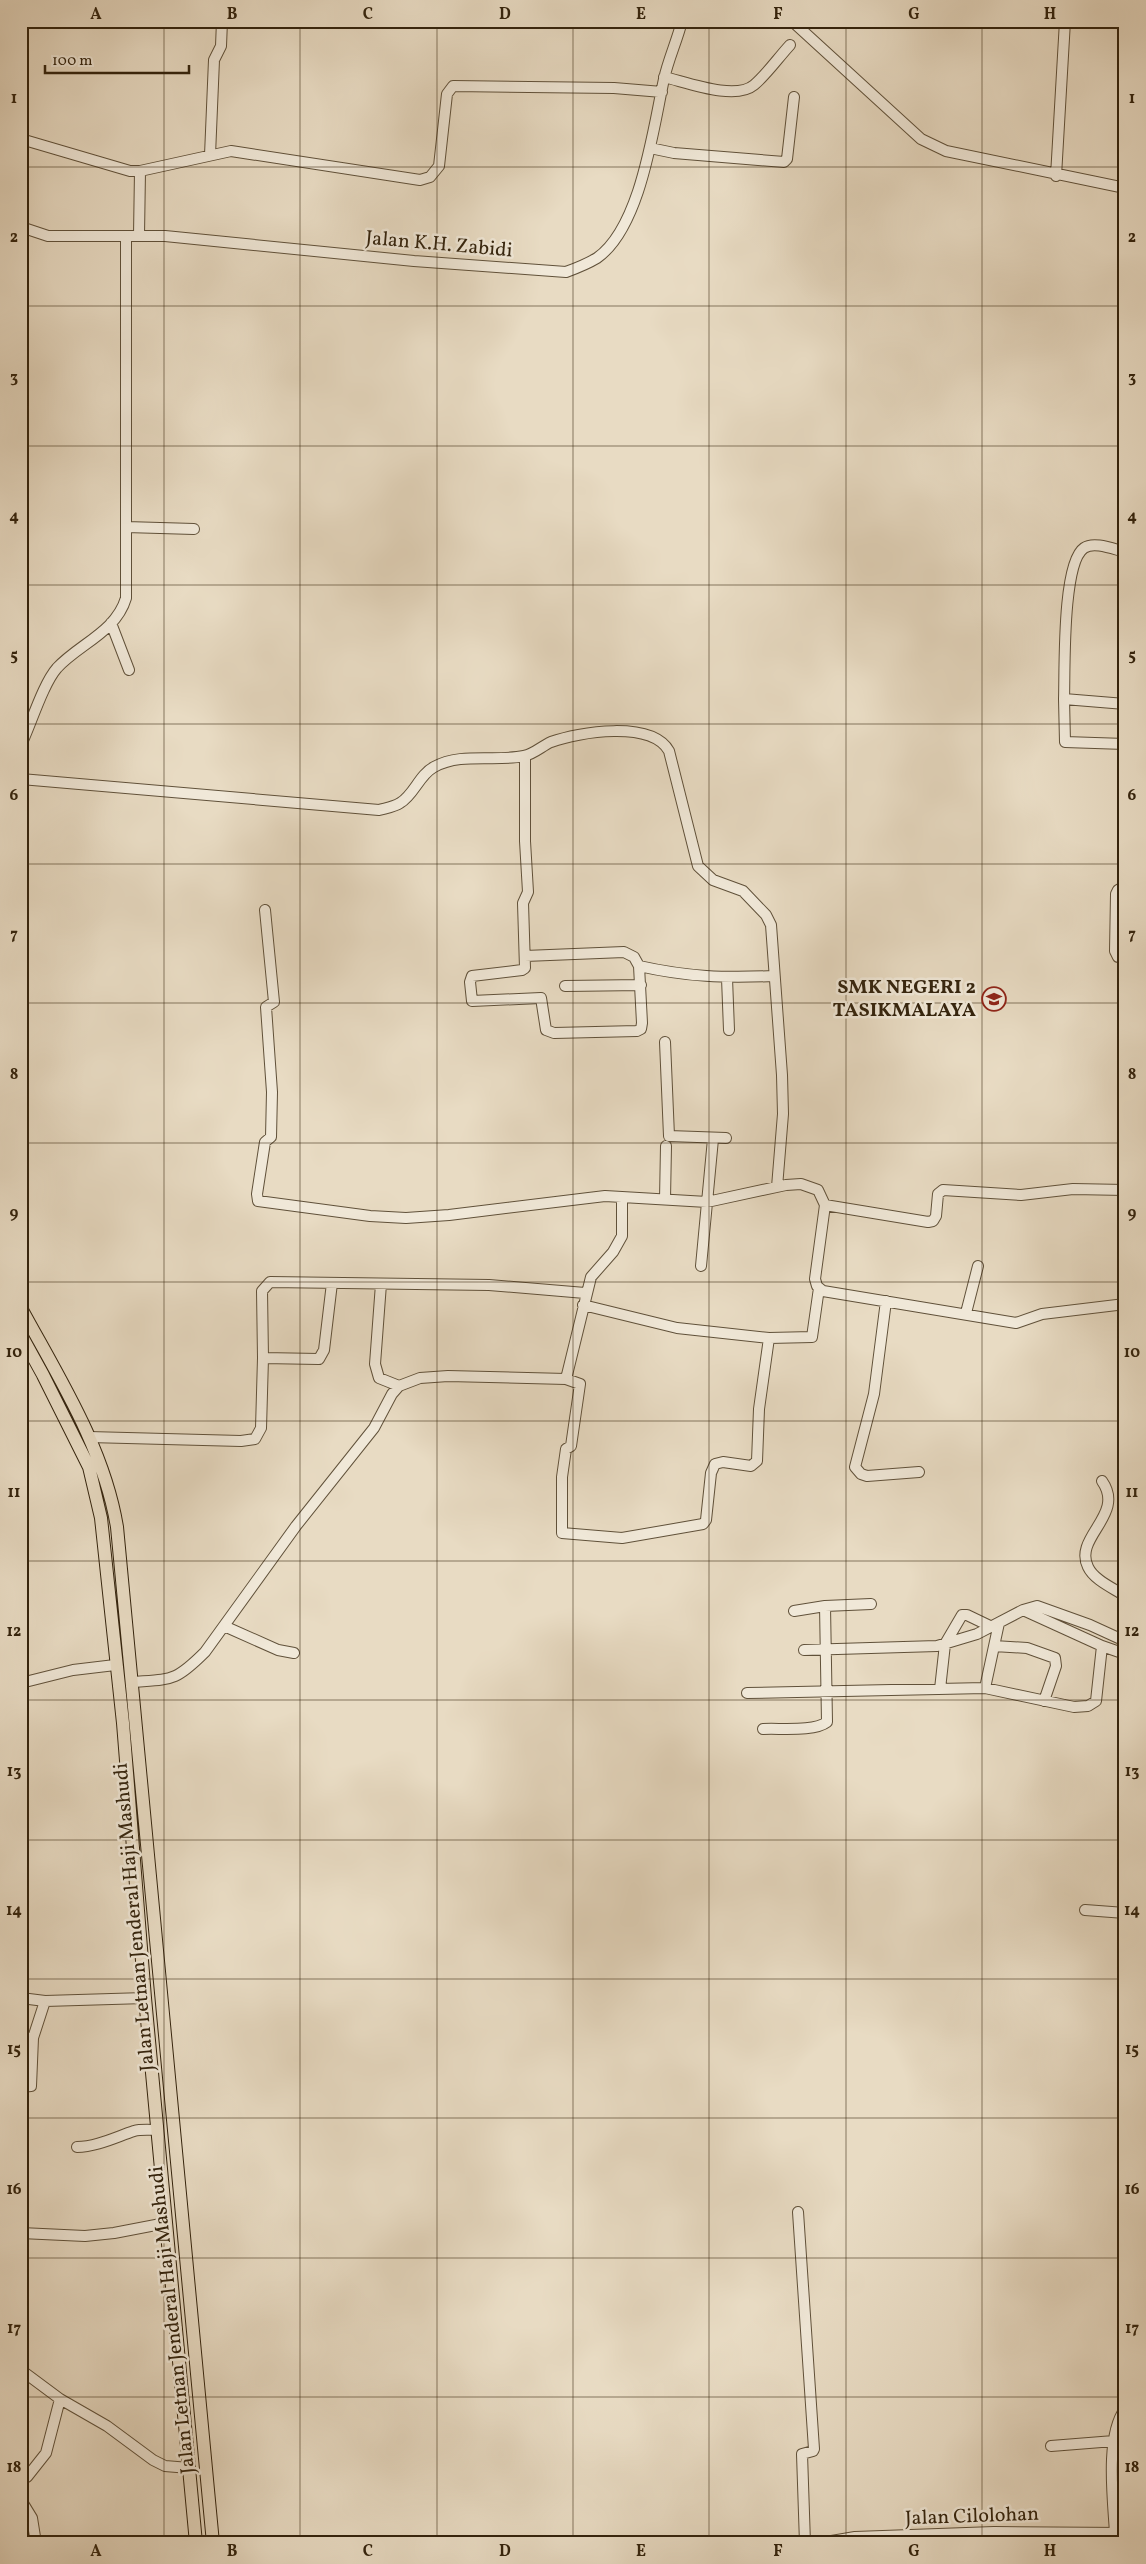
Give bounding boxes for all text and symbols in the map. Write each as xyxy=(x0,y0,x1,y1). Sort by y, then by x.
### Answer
text: A xyxy=(90,4,102,26)
text: B xyxy=(227,4,238,26)
text: C xyxy=(363,4,373,26)
text: D xyxy=(499,4,511,26)
text: E xyxy=(636,4,646,26)
text: F xyxy=(773,4,783,26)
text: G xyxy=(908,4,920,26)
text: H xyxy=(1044,4,1056,26)
scale bar xyxy=(45,42,189,74)
text: 100 m xyxy=(52,51,92,72)
text: 1 xyxy=(11,88,17,110)
text: 1 xyxy=(1129,88,1135,110)
street label: Jalan K.H. Zabidi xyxy=(364,225,514,265)
text: 2 xyxy=(10,227,18,249)
text: 2 xyxy=(1128,227,1136,249)
text: 3 xyxy=(10,367,18,389)
text: 3 xyxy=(1128,367,1136,389)
text: 4 xyxy=(9,506,19,528)
text: 4 xyxy=(1127,506,1137,528)
text: 5 xyxy=(10,645,18,667)
text: 5 xyxy=(1128,645,1136,667)
text: 6 xyxy=(10,785,19,807)
text: 6 xyxy=(1128,785,1137,807)
text: 7 xyxy=(10,924,18,946)
text: 7 xyxy=(1128,924,1136,946)
place label: SMK NEGERI 2 TASIKMALAYA xyxy=(833,974,976,1025)
school or university icon: SMK NEGERI 2 TASIKMALAYA xyxy=(981,986,1007,1012)
text: 8 xyxy=(10,1064,18,1086)
text: 8 xyxy=(1128,1064,1136,1086)
text: 9 xyxy=(10,1203,19,1225)
text: 9 xyxy=(1128,1203,1137,1225)
text: 10 xyxy=(6,1342,22,1364)
text: 10 xyxy=(1124,1342,1140,1364)
text: 11 xyxy=(8,1482,20,1504)
text: 11 xyxy=(1126,1482,1138,1504)
text: 12 xyxy=(7,1621,21,1643)
text: 12 xyxy=(1125,1621,1139,1643)
text: 13 xyxy=(7,1761,21,1783)
text: 13 xyxy=(1125,1761,1139,1783)
street label: Jalan Letnan Jenderal Haji Mashudi xyxy=(108,1762,162,2072)
text: 14 xyxy=(6,1900,22,1922)
text: 14 xyxy=(1124,1900,1140,1922)
text: 15 xyxy=(7,2039,21,2061)
text: 15 xyxy=(1125,2039,1139,2061)
street label: Jalan Letnan Jenderal Haji Mashudi xyxy=(143,2165,203,2475)
text: 16 xyxy=(6,2179,22,2201)
text: 16 xyxy=(1124,2179,1140,2201)
text: 17 xyxy=(7,2318,21,2340)
text: 17 xyxy=(1125,2318,1139,2340)
text: 18 xyxy=(6,2457,22,2479)
text: 18 xyxy=(1124,2457,1140,2479)
street label: Jalan Cilolohan xyxy=(904,2501,1040,2533)
text: A xyxy=(90,2541,102,2563)
text: B xyxy=(227,2541,238,2563)
text: C xyxy=(363,2541,373,2563)
text: D xyxy=(499,2541,511,2563)
text: E xyxy=(636,2541,646,2563)
text: F xyxy=(773,2541,783,2563)
text: G xyxy=(908,2541,920,2563)
text: H xyxy=(1044,2541,1056,2563)

